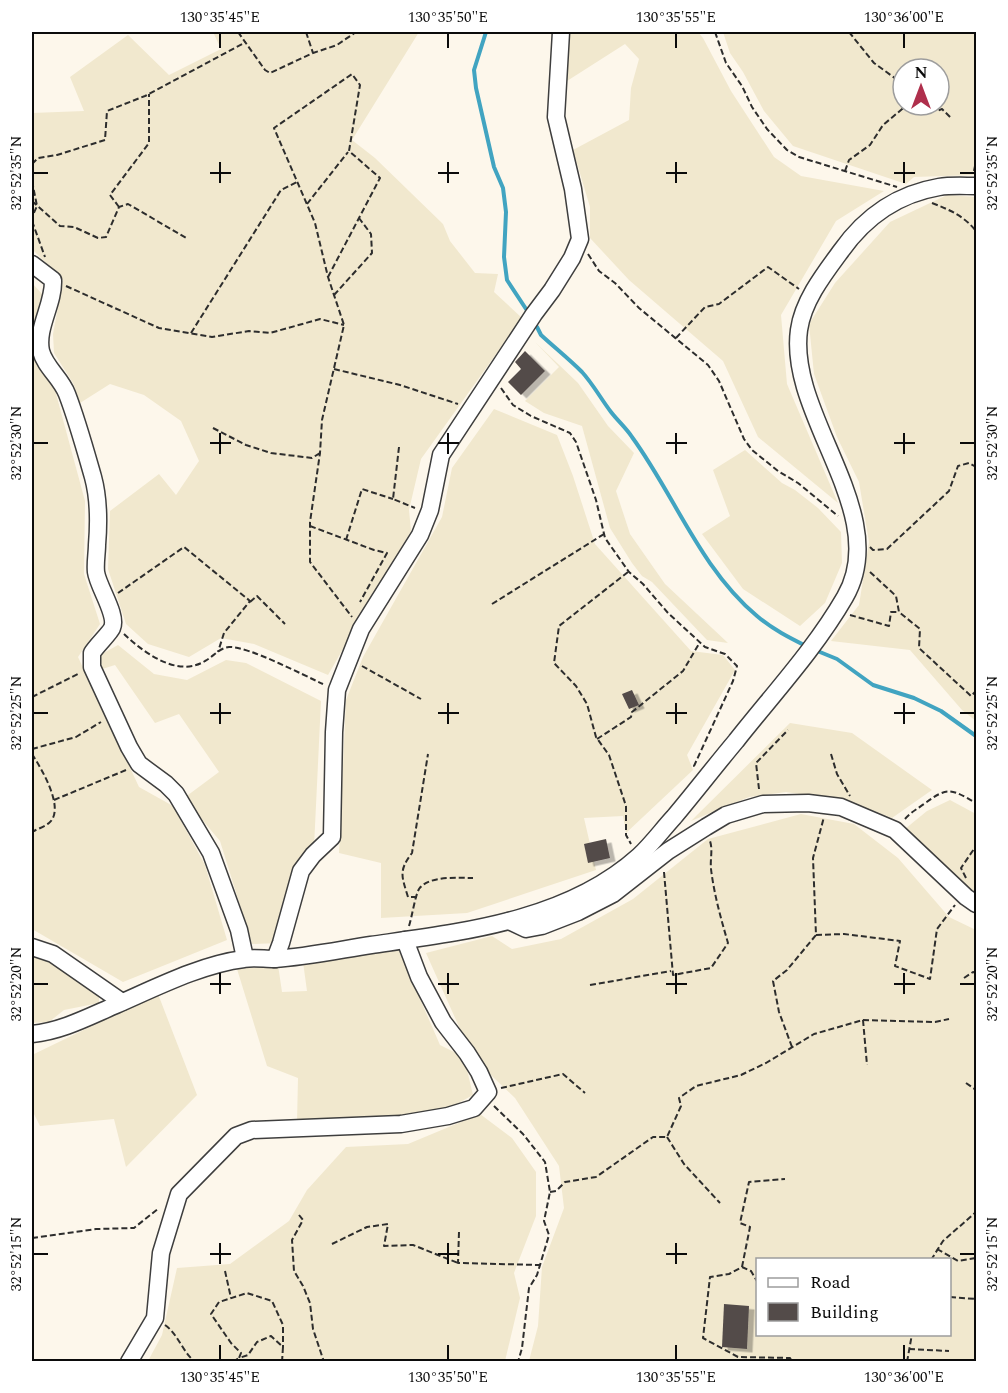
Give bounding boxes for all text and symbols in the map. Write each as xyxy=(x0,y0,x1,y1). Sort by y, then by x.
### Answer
text: 130°35'45"E xyxy=(180,6,260,29)
text: 130°35'50"E xyxy=(408,6,488,29)
text: 130°35'55"E xyxy=(636,6,716,29)
text: 130°36'00"E xyxy=(864,6,944,29)
north arrow xyxy=(891,57,951,117)
text: N xyxy=(914,61,928,85)
text: 32°52'35"N xyxy=(5,135,28,211)
text: 32°52'35"N xyxy=(981,135,1004,211)
text: 32°52'30"N xyxy=(5,405,28,481)
text: 32°52'30"N xyxy=(981,405,1004,481)
text: 32°52'25"N xyxy=(5,675,28,751)
text: 32°52'25"N xyxy=(981,675,1004,751)
text: 32°52'20"N xyxy=(5,946,28,1022)
text: 32°52'20"N xyxy=(981,946,1004,1022)
text: 32°52'15"N xyxy=(5,1216,28,1292)
text: 32°52'15"N xyxy=(981,1216,1004,1292)
legend xyxy=(756,1258,951,1336)
text: Road xyxy=(810,1269,851,1296)
text: Building xyxy=(810,1299,879,1326)
text: 130°35'45"E xyxy=(180,1366,260,1389)
text: 130°35'50"E xyxy=(408,1366,488,1389)
text: 130°35'55"E xyxy=(636,1366,716,1389)
text: 130°36'00"E xyxy=(864,1366,944,1389)

